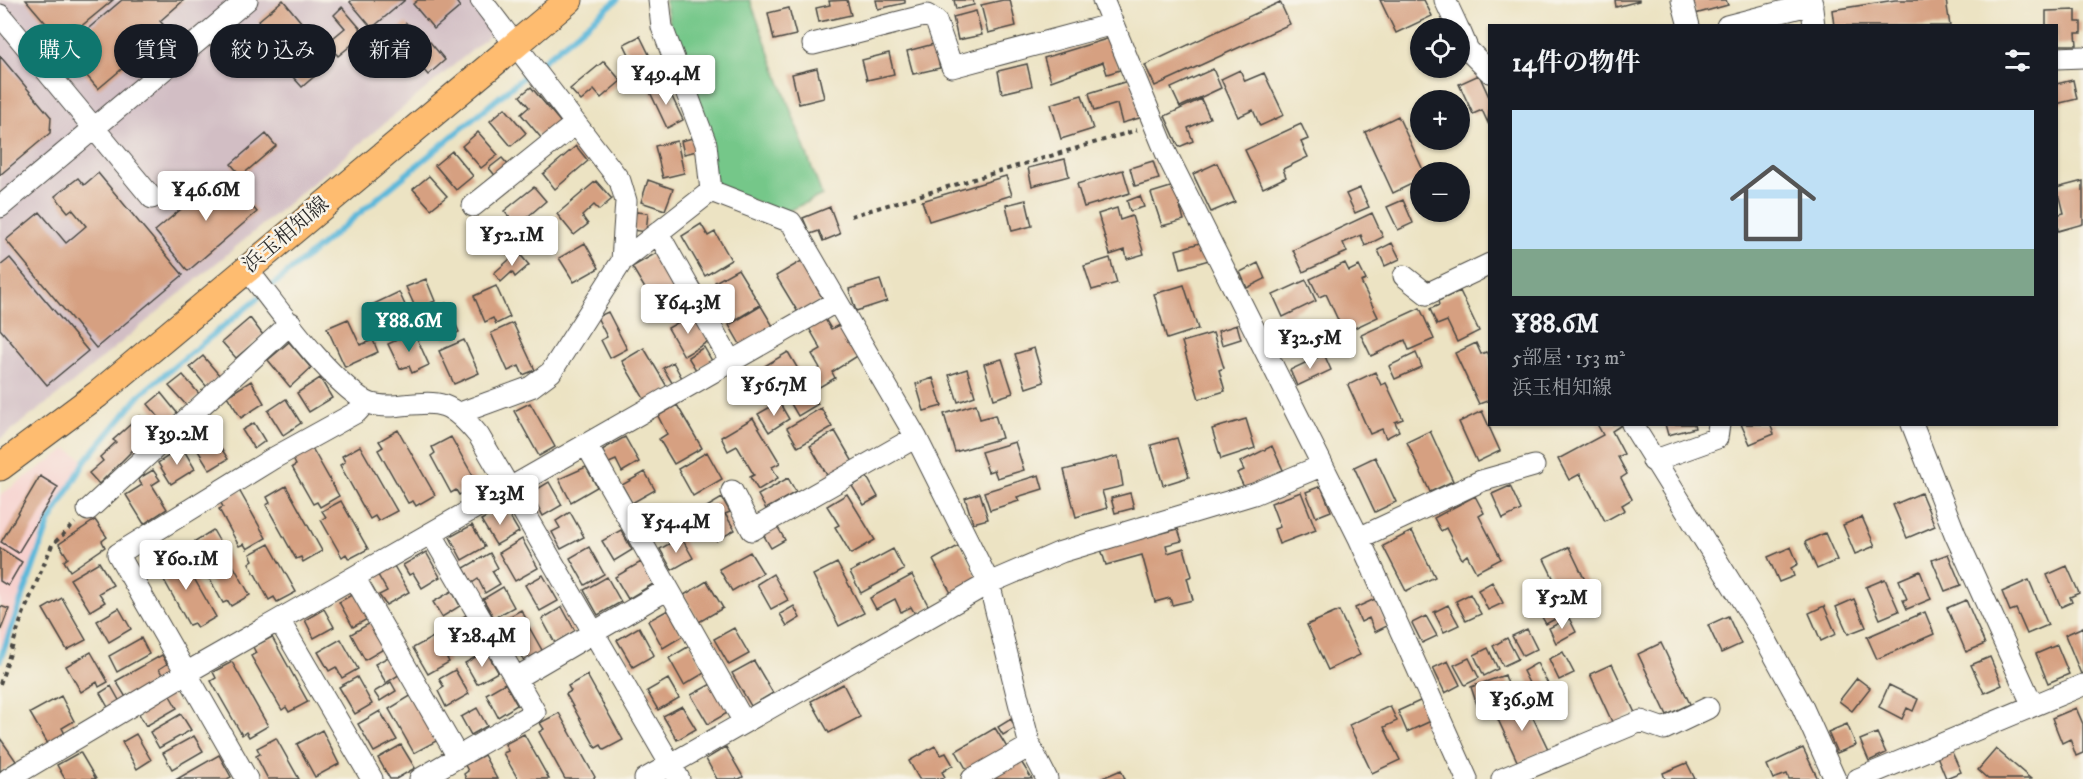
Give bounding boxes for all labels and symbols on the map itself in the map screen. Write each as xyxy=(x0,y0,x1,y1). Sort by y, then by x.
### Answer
pin: ¥49.4M xyxy=(617,55,715,106)
pin: ¥46.6M xyxy=(157,171,255,222)
street label: 浜玉相知線 xyxy=(237,191,335,279)
pin: ¥52.1M xyxy=(463,216,561,267)
pin: ¥64.3M xyxy=(639,284,737,335)
pin: ¥88.6M xyxy=(360,302,458,353)
pin: ¥32.5M xyxy=(1261,319,1359,370)
pin: ¥56.7M xyxy=(725,366,823,417)
pin: ¥39.2M xyxy=(128,415,226,466)
pin: ¥23M xyxy=(464,475,536,526)
pin: ¥54.4M xyxy=(627,503,725,554)
pin: ¥60.1M xyxy=(137,540,235,591)
pin: ¥52M xyxy=(1526,579,1598,630)
pin: ¥28.4M xyxy=(433,617,531,668)
pin: ¥36.9M xyxy=(1473,681,1571,732)

